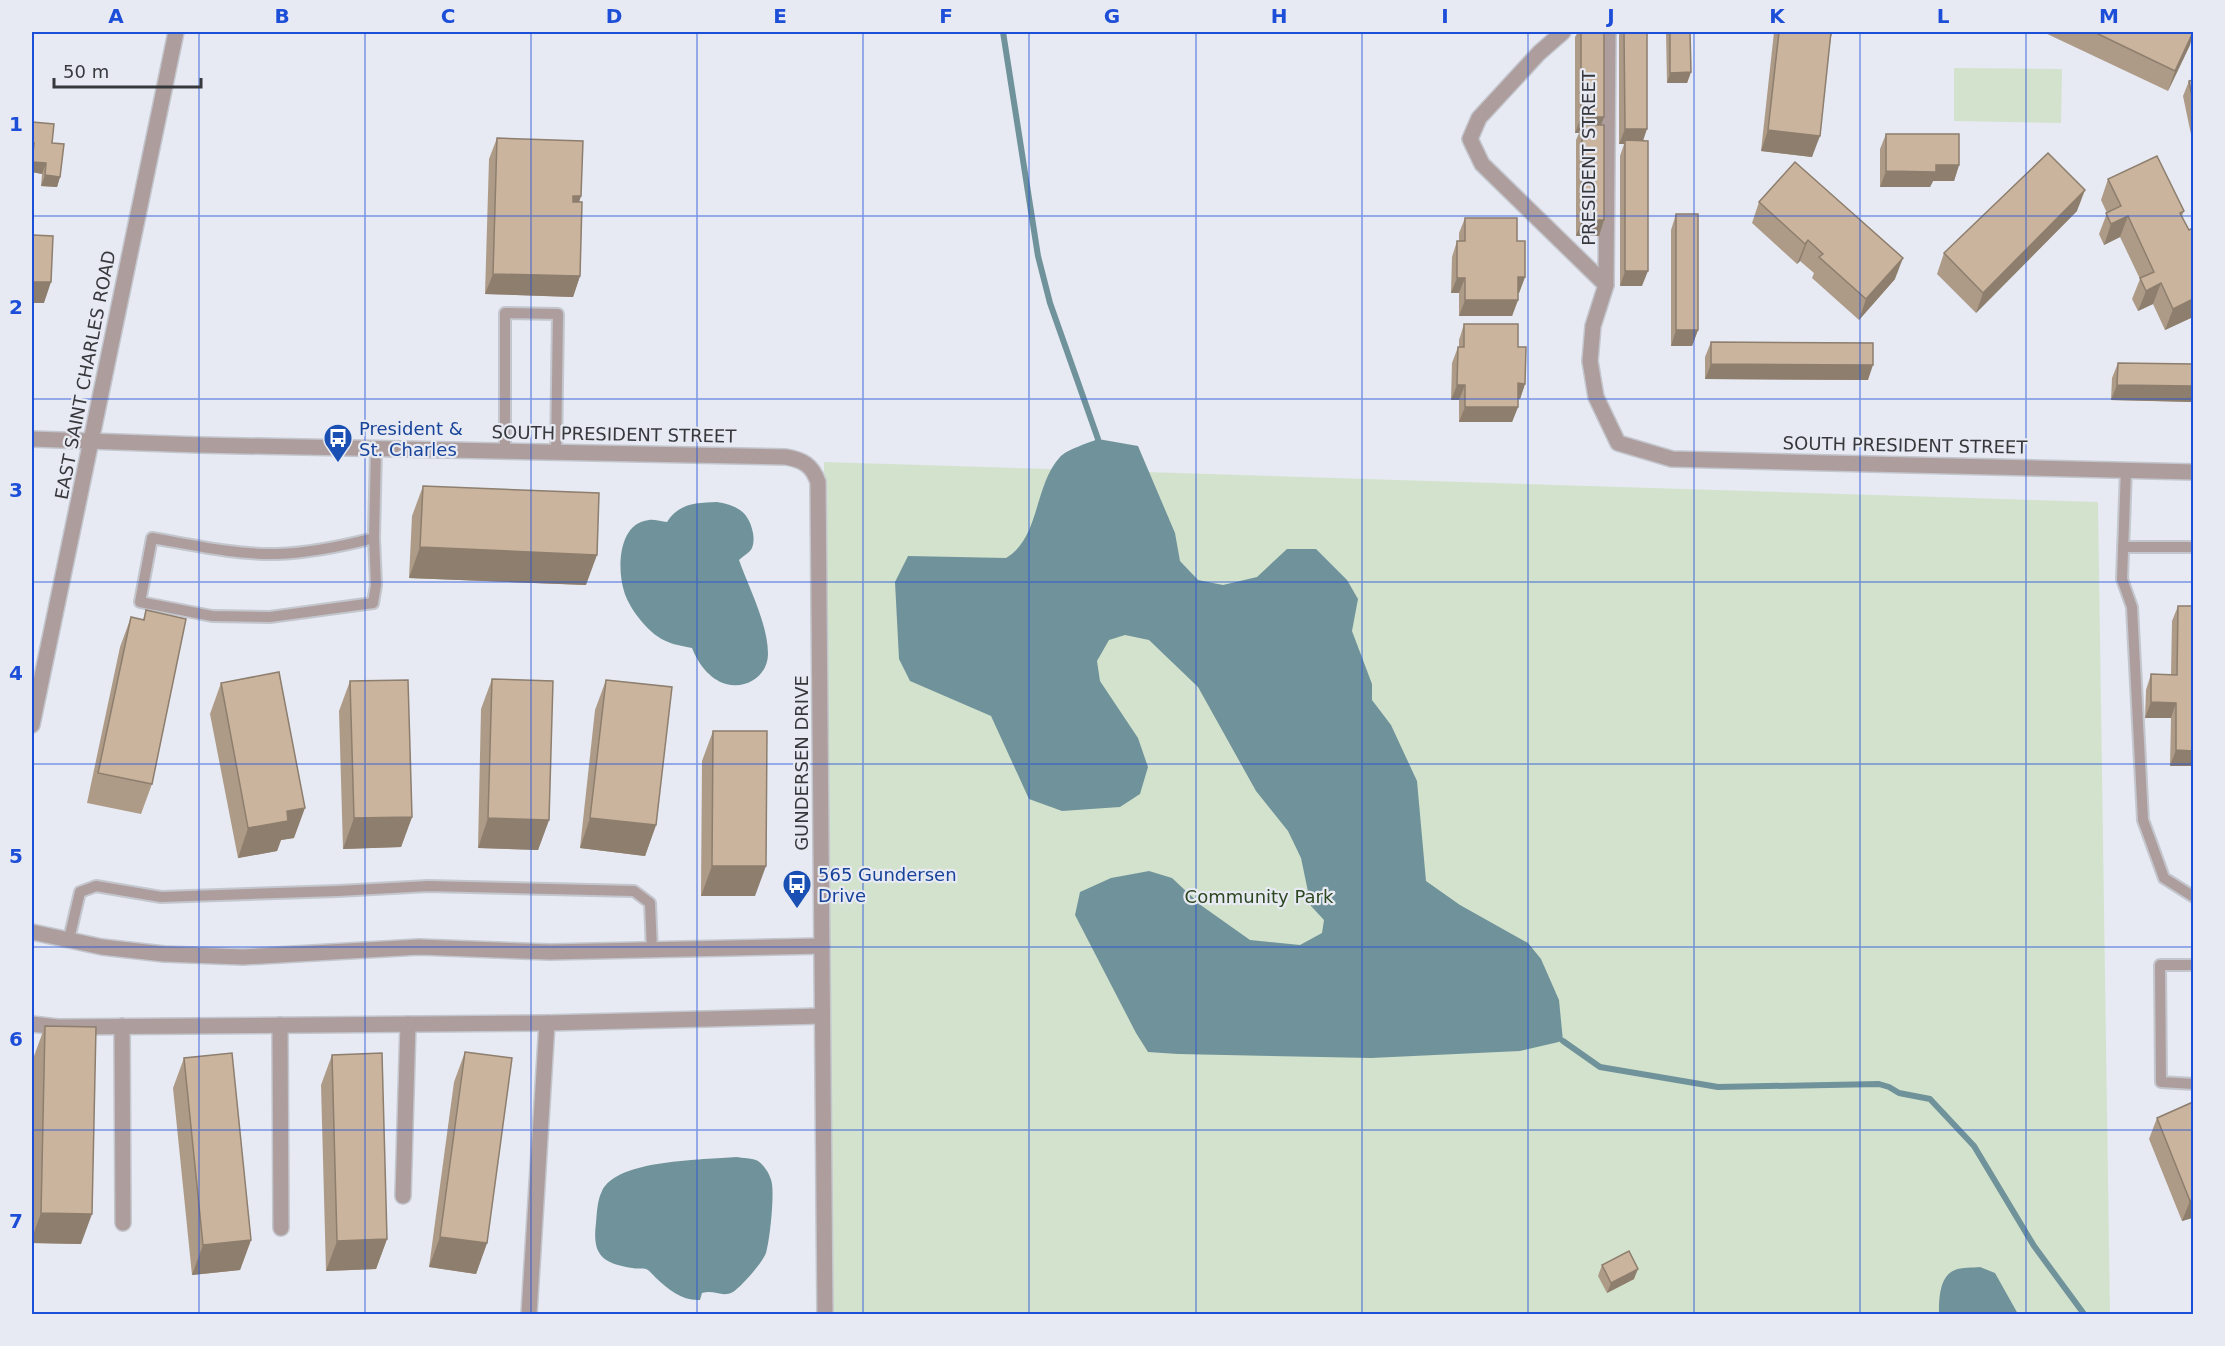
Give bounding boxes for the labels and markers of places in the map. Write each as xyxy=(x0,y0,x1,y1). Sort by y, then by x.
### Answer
place label: President & St. Charles xyxy=(359,418,463,460)
bus stop icon: President & St. Charles xyxy=(322,422,354,464)
place label: 565 Gundersen Drive xyxy=(818,864,957,906)
bus stop icon: 565 Gundersen Drive xyxy=(781,868,813,910)

